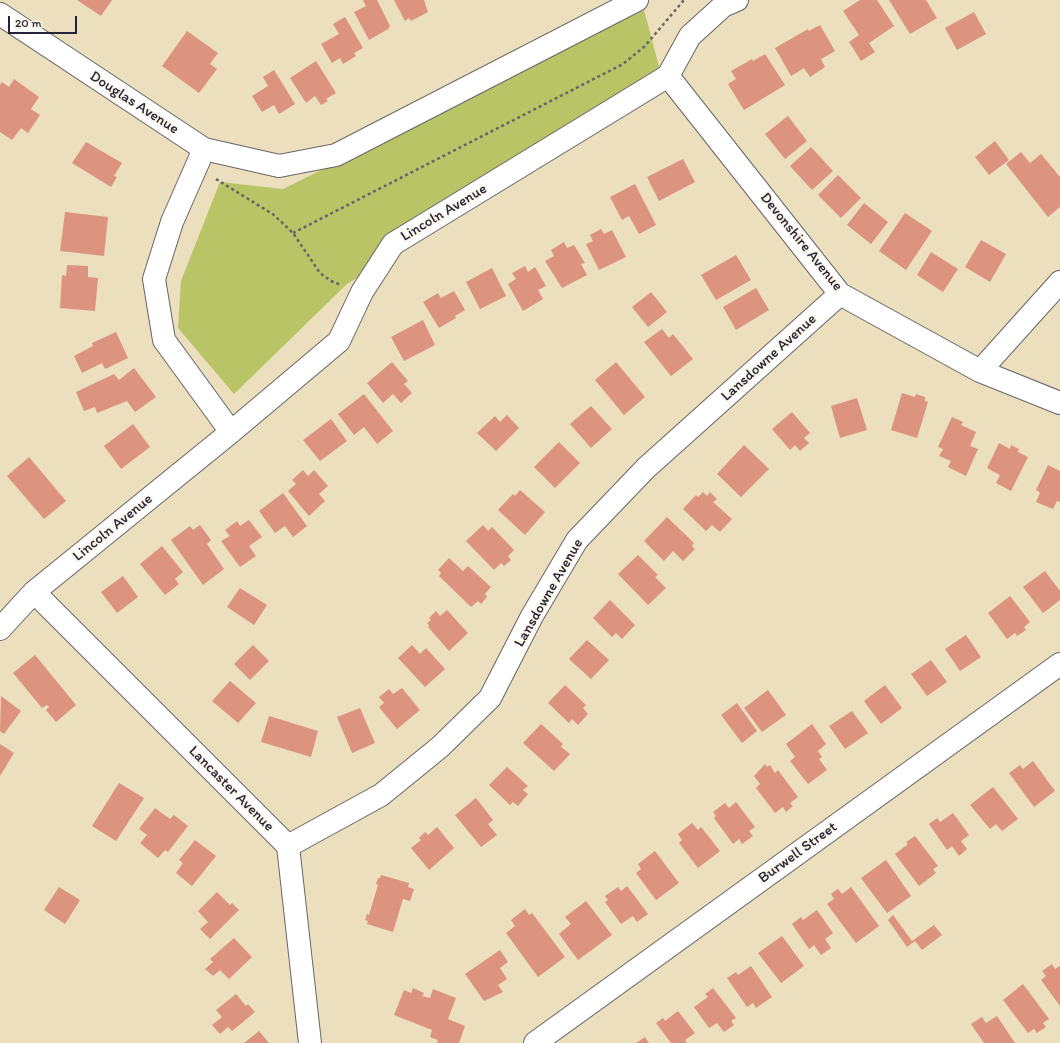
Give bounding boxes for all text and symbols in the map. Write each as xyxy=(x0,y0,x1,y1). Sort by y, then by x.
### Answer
scale bar xyxy=(10,8,79,34)
text: 20 m xyxy=(15,16,42,30)
street label: Douglas Avenue xyxy=(86,68,182,138)
street label: Lincoln Avenue xyxy=(398,180,490,246)
street label: Devonshire Avenue xyxy=(756,189,846,295)
street label: Lansdowne Avenue xyxy=(718,310,820,406)
street label: Lincoln Avenue xyxy=(70,490,156,566)
street label: Lansdowne Avenue xyxy=(511,536,587,650)
street label: Lancaster Avenue xyxy=(184,742,278,836)
street label: Burwell Street xyxy=(755,818,841,888)

